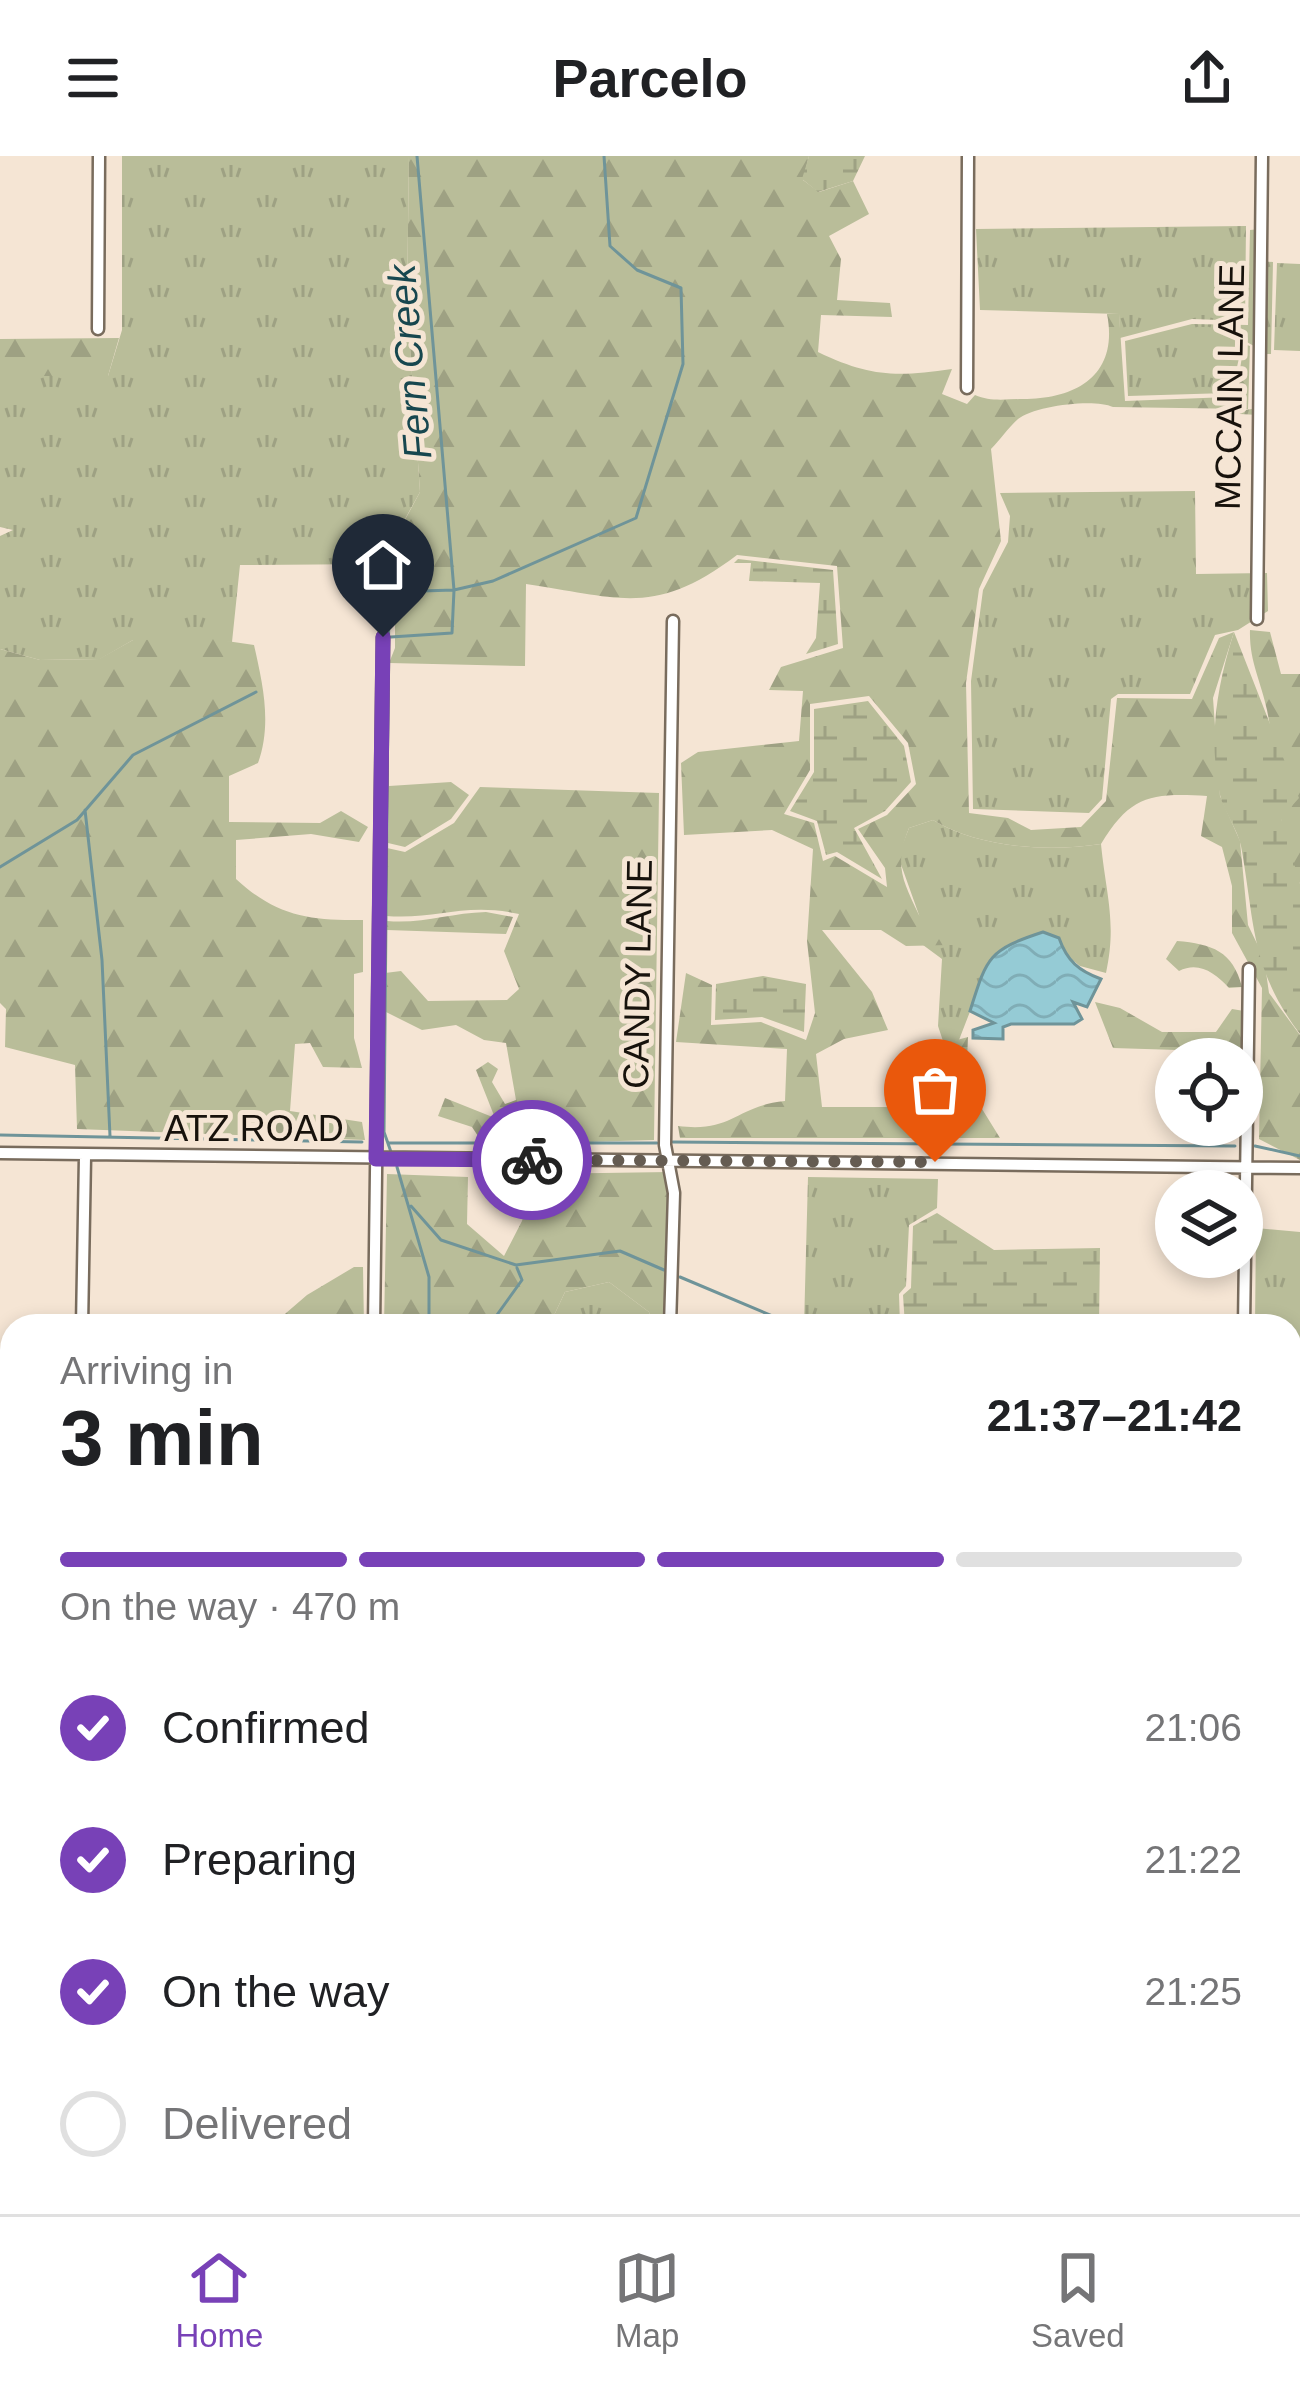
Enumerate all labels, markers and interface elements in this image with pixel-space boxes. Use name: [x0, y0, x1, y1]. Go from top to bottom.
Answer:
icon: menu: [60, 45, 126, 111]
icon: share: [1174, 45, 1240, 111]
text: Parcelo: [552, 48, 748, 108]
water label: Fern Creek: [379, 260, 439, 461]
street label: MCCAIN LANE: [1207, 264, 1252, 510]
pin: [332, 514, 434, 637]
icon: home: [350, 532, 416, 598]
street label: CANDY LANE: [615, 859, 660, 1089]
map controls: [1155, 1038, 1263, 1278]
button: locate: [1155, 1038, 1263, 1146]
pin: [884, 1039, 986, 1162]
icon: bag: [902, 1057, 968, 1123]
courier: [472, 1100, 592, 1220]
street label: ATZ ROAD: [164, 1108, 344, 1149]
icon: bike: [499, 1127, 565, 1193]
button: layers: [1155, 1170, 1263, 1278]
text: Arriving in: [60, 1349, 233, 1392]
text: 21:37–21:42: [987, 1390, 1242, 1441]
text: 3 min: [60, 1394, 264, 1482]
text: On the way · 470 m: [60, 1585, 400, 1628]
icon: check: [60, 1695, 126, 1761]
text: Confirmed: [162, 1702, 370, 1753]
text: 21:06: [1144, 1706, 1242, 1749]
icon: check: [60, 1827, 126, 1893]
text: Preparing: [162, 1834, 357, 1885]
text: 21:22: [1144, 1838, 1242, 1881]
icon: check: [60, 1959, 126, 2025]
text: On the way: [162, 1966, 390, 2017]
text: 21:25: [1144, 1970, 1242, 2013]
text: Delivered: [162, 2098, 352, 2149]
tab: Home: [175, 2245, 263, 2355]
tab: Map: [614, 2245, 680, 2355]
tab: Saved: [1031, 2245, 1125, 2355]

